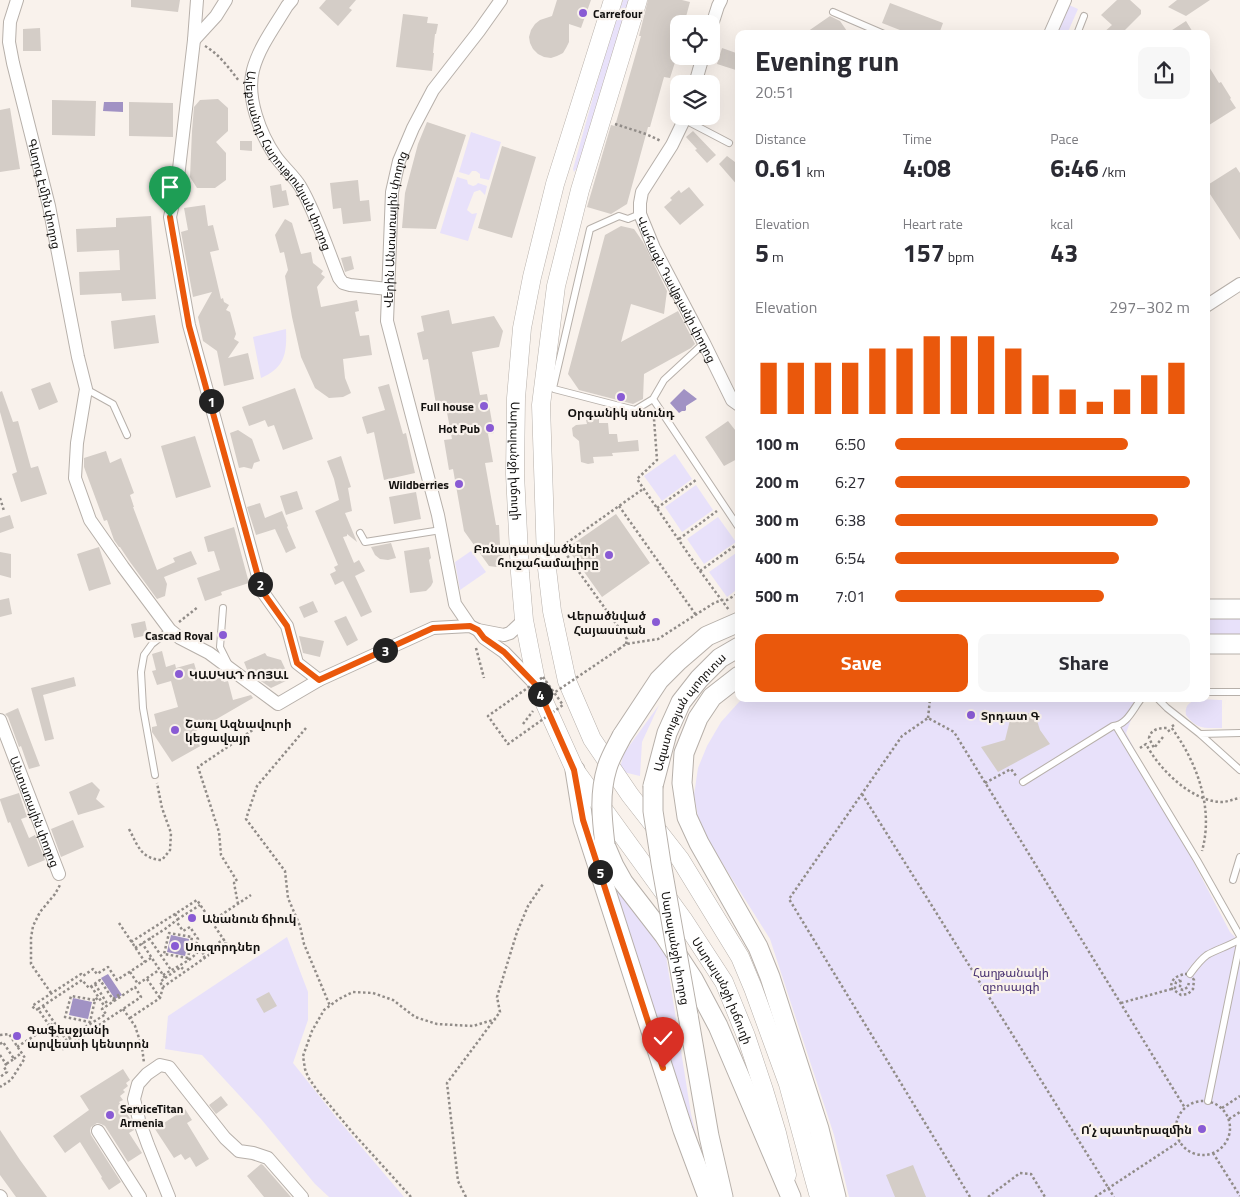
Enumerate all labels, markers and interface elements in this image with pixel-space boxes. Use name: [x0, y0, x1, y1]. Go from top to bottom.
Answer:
place label: Carrefour: [593, 4, 643, 23]
marker: Carrefour: [577, 7, 589, 19]
map controls: [670, 15, 720, 125]
button: locate: [670, 15, 720, 65]
text: Evening run: [755, 39, 899, 82]
button: share: [1138, 47, 1190, 99]
street label: Ալեքսանդր Հարությունյան փողոց: [242, 70, 337, 253]
button: layers: [670, 75, 720, 125]
text: 20:51: [755, 80, 794, 104]
text: Distance: [755, 128, 806, 149]
text: Time: [903, 128, 932, 149]
text: Pace: [1050, 128, 1079, 149]
street label: Գևորգ Էմին փողոց: [23, 136, 67, 251]
street label: Վերին Անտառային փողոց: [378, 148, 412, 308]
text: 0.61: [755, 149, 803, 187]
text: 4:08: [903, 149, 951, 187]
text: 6:46: [1050, 149, 1099, 187]
text: km: [803, 161, 825, 182]
text: /km: [1099, 161, 1126, 182]
pin: [149, 166, 191, 217]
icon: arrive: [156, 173, 184, 201]
street label: Վահագն Դավթյանի փողոց: [632, 213, 722, 366]
text: Elevation: [755, 213, 809, 234]
text: Heart rate: [903, 213, 963, 234]
text: kcal: [1050, 213, 1073, 234]
text: 5: [755, 234, 769, 272]
text: 157: [903, 234, 945, 272]
text: 43: [1050, 234, 1078, 272]
text: m: [769, 246, 784, 267]
text: bpm: [945, 246, 974, 267]
text: Elevation: [755, 295, 817, 319]
text: 297–302 m: [1109, 295, 1190, 319]
pin: 1: [198, 388, 224, 414]
text: 1: [208, 391, 215, 412]
marker: Օրգանիկ սնունդ: [615, 391, 627, 403]
place label: Full house: [421, 397, 474, 416]
marker: Full house: [478, 400, 490, 412]
street label: Սարալանջի խճուղի: [505, 401, 527, 521]
place label: Օրգանիկ սնունդ: [568, 403, 675, 422]
place label: Hot Pub: [438, 419, 480, 438]
marker: Hot Pub: [484, 422, 496, 434]
text: 100 m: [755, 432, 799, 456]
text: 6:50: [835, 432, 865, 456]
text: 200 m: [755, 470, 799, 494]
text: 6:27: [835, 470, 865, 494]
place label: Wildberries: [388, 475, 449, 494]
marker: Wildberries: [453, 478, 465, 490]
text: 300 m: [755, 508, 799, 532]
text: 6:38: [835, 508, 865, 532]
place label: Բռնադատվածների հուշահամալիրը: [473, 539, 599, 572]
text: 400 m: [755, 546, 799, 570]
text: 6:54: [835, 546, 865, 570]
marker: Բռնադատվածների հուշահամալիրը: [603, 549, 615, 561]
pin: 2: [248, 572, 272, 596]
text: 2: [257, 574, 264, 595]
text: 500 m: [755, 584, 799, 608]
text: 7:01: [835, 584, 865, 608]
place label: Վերածնված Հայաստան: [567, 606, 646, 639]
marker: Վերածնված Հայաստան: [650, 616, 662, 628]
place label: Cascad Royal: [145, 626, 213, 645]
marker: Cascad Royal: [217, 629, 229, 641]
button: Save: [755, 634, 968, 692]
button: Share: [978, 634, 1190, 692]
pin: 3: [372, 638, 398, 662]
text: 3: [382, 640, 389, 661]
street label: Ազատության պողոտա: [648, 648, 730, 773]
place label: ԿԱՍԿԱԴ ՌՈՅԱԼ: [189, 665, 289, 684]
marker: ԿԱՍԿԱԴ ՌՈՅԱԼ: [173, 668, 185, 680]
pin: 4: [528, 682, 552, 706]
text: 4: [537, 684, 544, 705]
place label: Տրդատ Գ: [981, 706, 1040, 725]
marker: Տրդատ Գ: [965, 709, 977, 721]
place label: Շառլ Ազնավուրի կեցավայր: [185, 714, 292, 747]
marker: Շառլ Ազնավուրի կեցավայր: [169, 724, 181, 736]
street label: Անտառային փողոց: [5, 753, 65, 870]
pin: 5: [588, 860, 612, 884]
text: 5: [597, 862, 604, 883]
street label: Սարալանջի փողոց: [657, 890, 696, 1006]
place label: Անանուն ճիուկ: [202, 909, 297, 928]
marker: Անանուն ճիուկ: [186, 912, 198, 924]
street label: Սարալանջի խճուղի: [687, 933, 758, 1047]
place label: Սուզորդներ: [185, 937, 260, 956]
marker: Սուզորդներ: [169, 940, 181, 952]
park label: Հաղթանակի զբոսայգի: [973, 963, 1049, 996]
pin: [642, 1017, 684, 1068]
place label: Գաֆեսջյանի արվեստի կենտրոն: [27, 1020, 149, 1053]
icon: check: [649, 1024, 677, 1052]
marker: Գաֆեսջյանի արվեստի կենտրոն: [11, 1030, 23, 1042]
place label: ServiceTitan Armenia: [120, 1099, 183, 1132]
marker: ServiceTitan Armenia: [104, 1109, 116, 1121]
place label: Ո՛չ պատերազմին: [1081, 1120, 1192, 1139]
marker: Ո՛չ պատերազմին: [1196, 1123, 1208, 1135]

